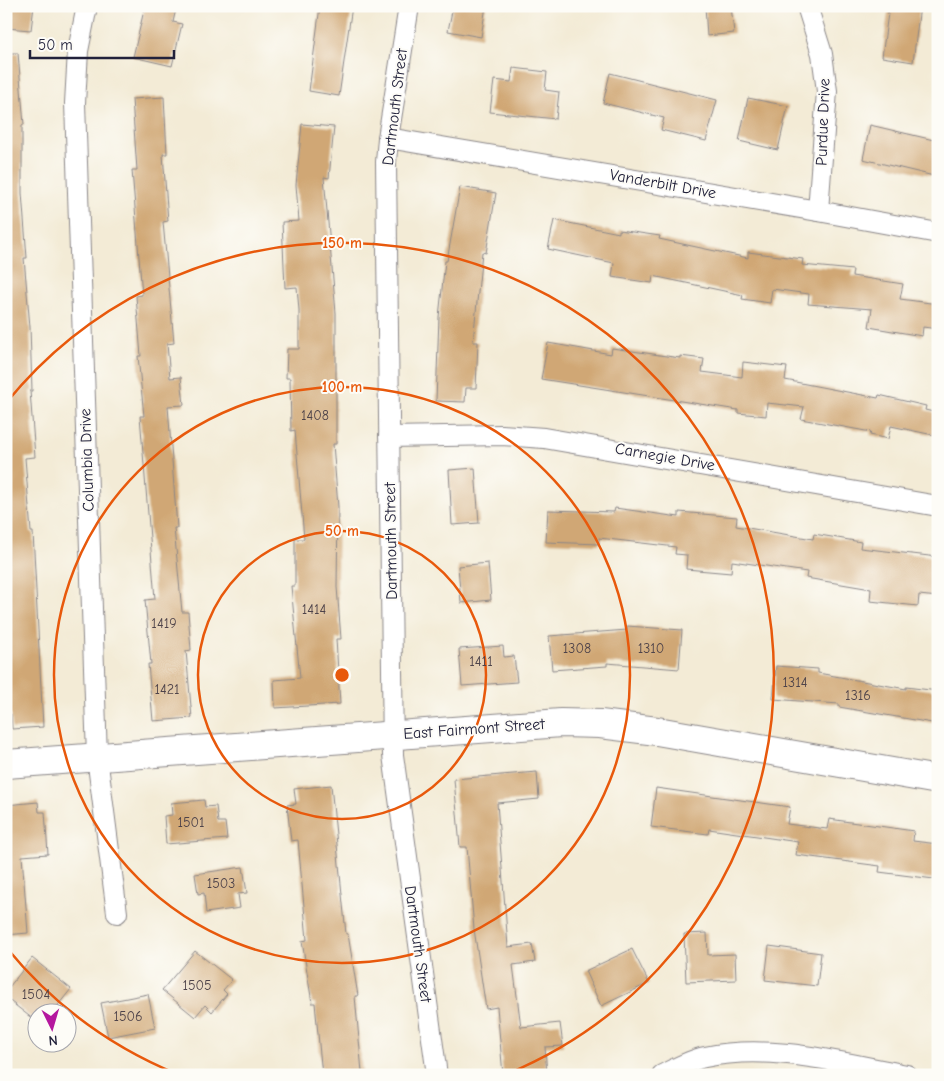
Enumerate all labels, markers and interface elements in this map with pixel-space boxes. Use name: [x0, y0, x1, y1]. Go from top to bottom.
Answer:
scale bar: [30, 28, 174, 60]
text: 50 m: [38, 36, 73, 54]
street label: Dartmouth Street: [379, 47, 411, 167]
street label: Purdue Drive: [812, 78, 834, 166]
street label: Vanderbilt Drive: [608, 166, 718, 202]
text: 150 m: [322, 234, 362, 252]
text: 100 m: [322, 378, 362, 396]
house number: 1408: [301, 407, 329, 424]
street label: Columbia Drive: [76, 408, 98, 512]
street label: Carnegie Drive: [614, 439, 716, 475]
street label: Dartmouth Street: [381, 482, 401, 600]
text: 50 m: [325, 522, 359, 540]
house number: 1414: [302, 601, 327, 618]
house number: 1419: [151, 615, 177, 632]
house number: 1308: [563, 640, 591, 657]
house number: 1310: [638, 640, 664, 657]
house number: 1411: [469, 653, 493, 670]
centre of rings: [333, 666, 351, 684]
house number: 1314: [783, 674, 808, 691]
house number: 1421: [154, 681, 180, 698]
house number: 1316: [845, 687, 871, 704]
street label: East Fairmont Street: [403, 715, 546, 743]
house number: 1501: [177, 814, 205, 831]
house number: 1503: [207, 875, 235, 892]
street label: Dartmouth Street: [401, 884, 435, 1004]
house number: 1505: [182, 977, 212, 994]
house number: 1504: [22, 986, 50, 1003]
north arrow: [28, 1004, 78, 1054]
house number: 1506: [113, 1008, 143, 1025]
text: N: [48, 1032, 58, 1049]

